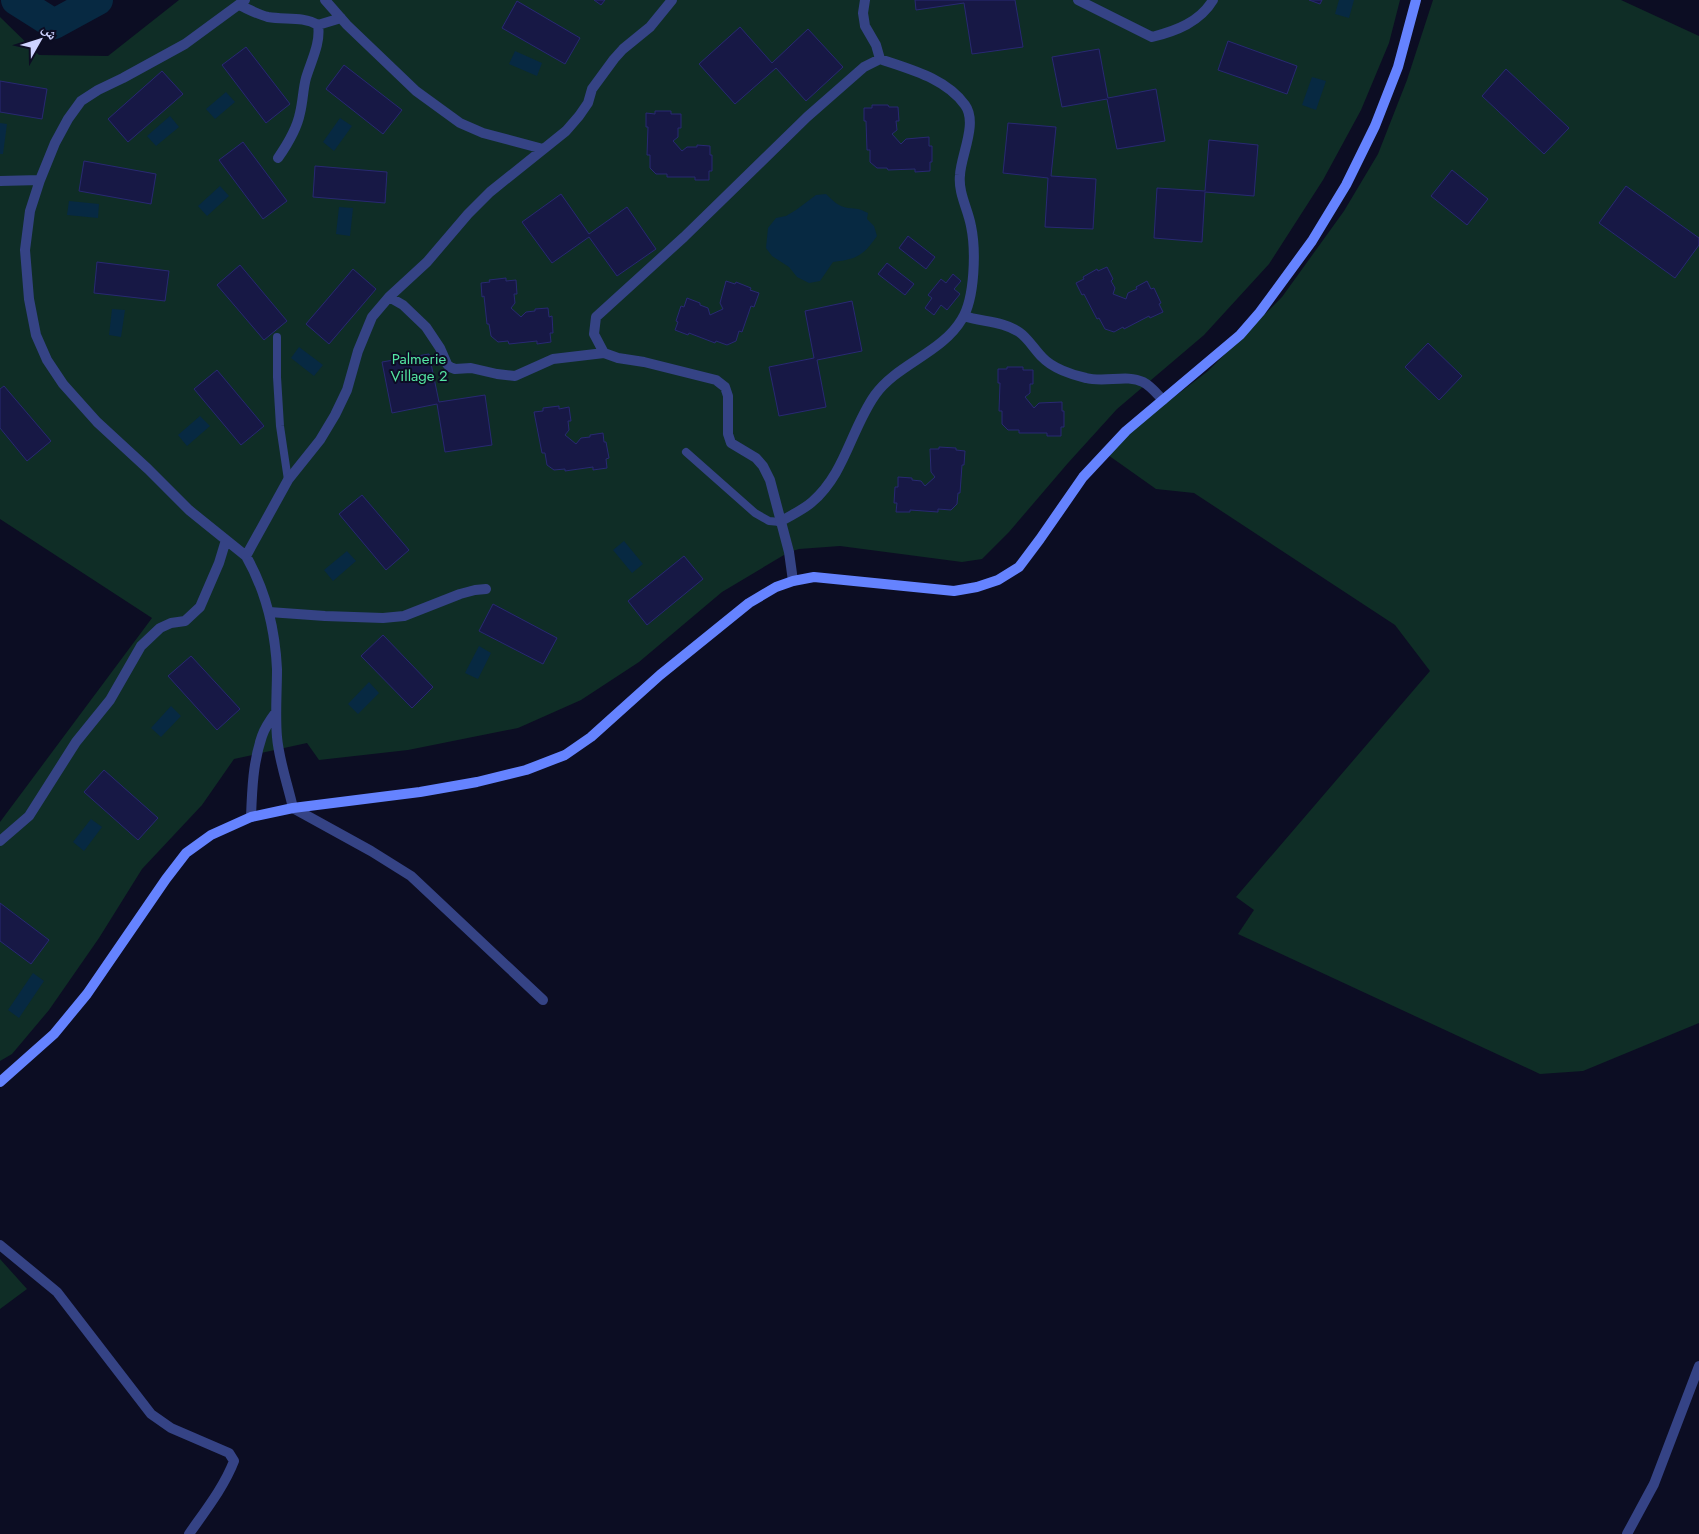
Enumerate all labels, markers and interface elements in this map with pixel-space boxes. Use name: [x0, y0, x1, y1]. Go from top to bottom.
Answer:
north arrow: [15, 15, 65, 65]
text: ش: [38, 20, 63, 44]
park label: Palmerie Village 2: [390, 348, 448, 387]

